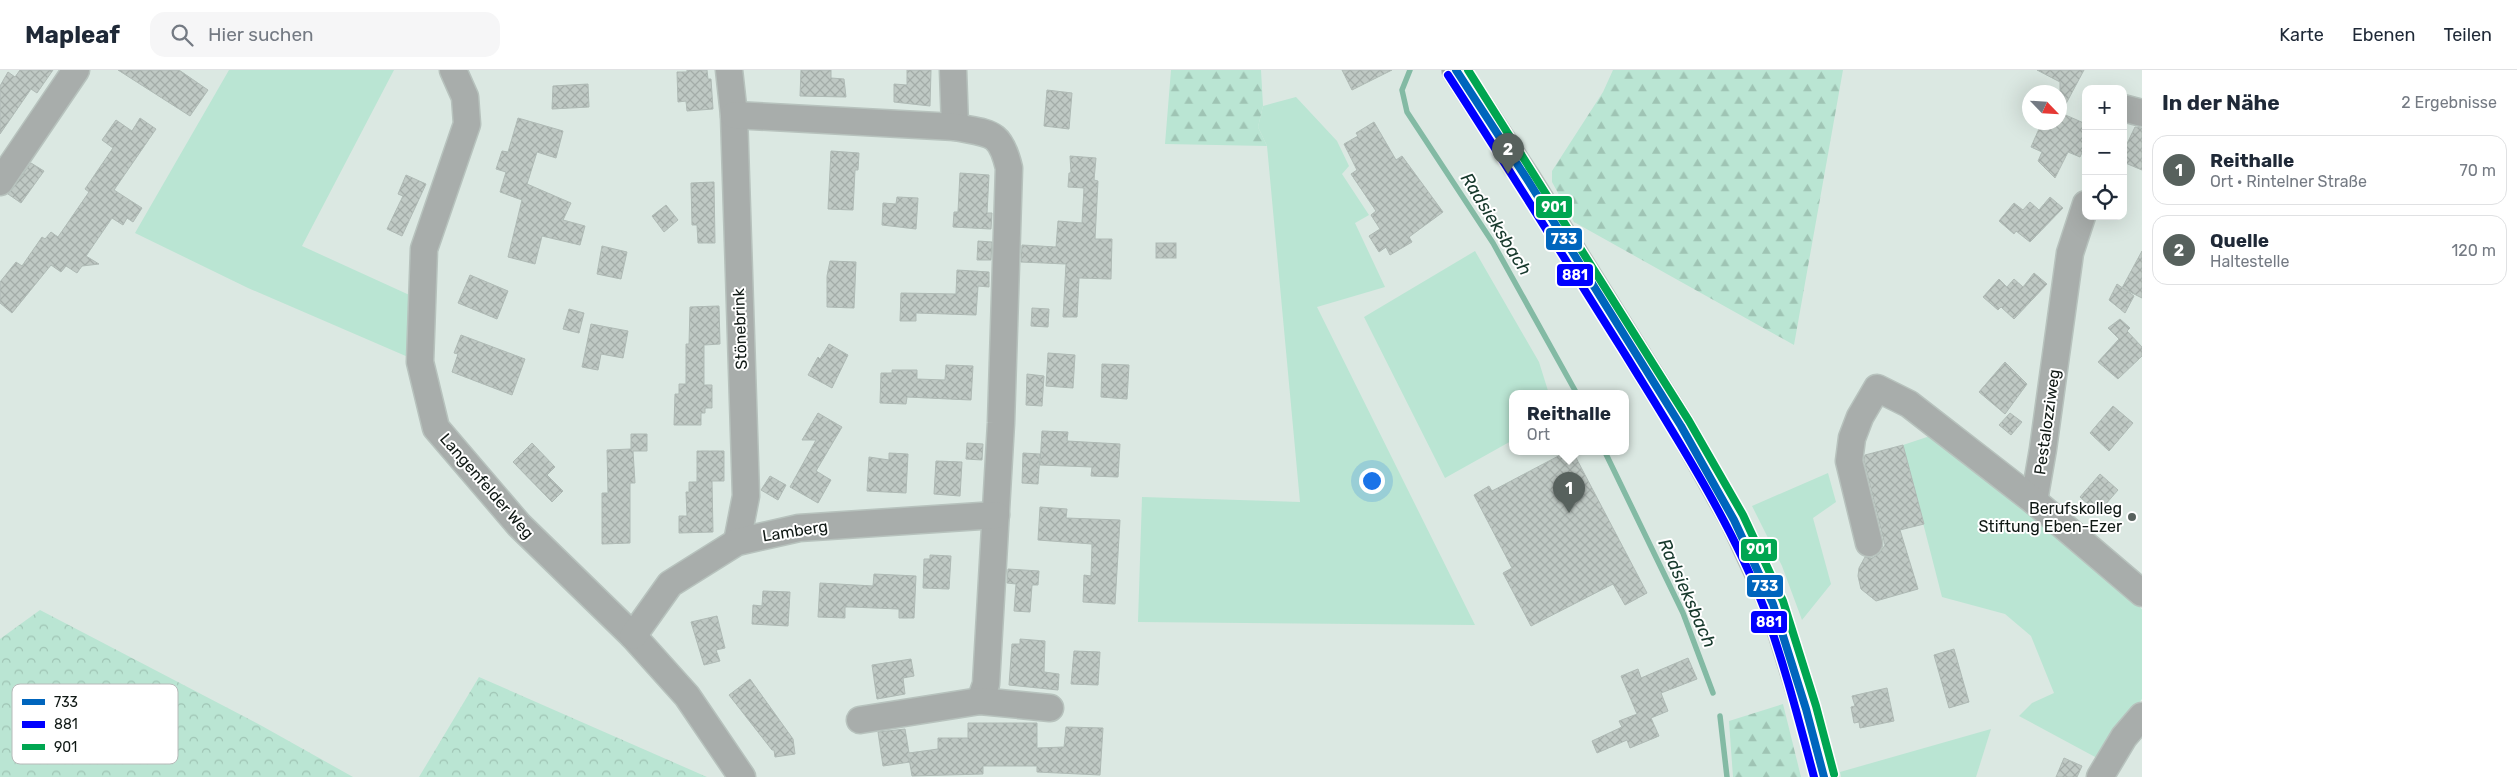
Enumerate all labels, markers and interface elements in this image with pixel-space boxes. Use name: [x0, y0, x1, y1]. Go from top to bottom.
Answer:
search box: [150, 12, 500, 57]
text: Mapleaf: [25, 21, 120, 49]
icon: search: [168, 21, 196, 49]
text: Hier suchen: [208, 23, 314, 46]
text: Karte: [2279, 24, 2324, 46]
text: Ebenen: [2352, 24, 2416, 46]
text: Teilen: [2444, 24, 2492, 46]
north arrow: [2022, 85, 2067, 130]
map controls: [2082, 85, 2127, 220]
button: +: [2082, 85, 2127, 130]
text: In der Nähe: [2162, 90, 2280, 115]
text: 2 Ergebnisse: [2401, 93, 2497, 112]
button: −: [2082, 130, 2127, 175]
pin: 2: [1492, 133, 1524, 174]
text: Reithalle: [2210, 149, 2294, 172]
text: 1: [2175, 161, 2183, 180]
text: 70 m: [2459, 161, 2496, 180]
water label: Radsieksbach: [1456, 169, 1536, 280]
text: Ort · Rintelner Straße: [2210, 172, 2367, 191]
button: locate: [2082, 175, 2127, 220]
line badge: 901: [1535, 195, 1573, 219]
text: 901: [1541, 199, 1567, 216]
line badge: 733: [1545, 227, 1583, 251]
text: Quelle: [2210, 229, 2269, 252]
text: 733: [1551, 231, 1577, 248]
text: 2: [2174, 241, 2184, 260]
text: 120 m: [2451, 241, 2496, 260]
text: Haltestelle: [2210, 252, 2289, 271]
line badge: 881: [1556, 263, 1594, 287]
text: 881: [1562, 267, 1588, 284]
street label: Stönebrink: [729, 287, 751, 370]
street label: Pestalozziweg: [2030, 368, 2064, 476]
popup: [1509, 390, 1629, 455]
text: Reithalle: [1527, 402, 1611, 425]
text: Ort: [1527, 425, 1550, 444]
street label: Langenfelder Weg: [436, 429, 538, 543]
your location: [1359, 468, 1385, 494]
pin: 1: [1553, 472, 1585, 513]
place label: Berufskolleg Stiftung Eben-Ezer: [1978, 499, 2122, 536]
marker: Berufskolleg Stiftung Eben-Ezer: [2126, 511, 2138, 523]
street label: Lamberg: [761, 516, 829, 546]
water label: Radsieksbach: [1653, 535, 1721, 651]
line badge: 901: [1740, 538, 1778, 562]
text: 901: [1746, 541, 1772, 558]
line badge: 733: [1746, 574, 1784, 598]
text: 733: [1752, 578, 1778, 595]
line badge: 881: [1750, 610, 1788, 634]
text: 881: [1756, 614, 1782, 631]
legend: [12, 684, 178, 764]
text: 733: [54, 694, 78, 711]
text: 881: [54, 716, 78, 733]
text: 901: [54, 739, 77, 756]

